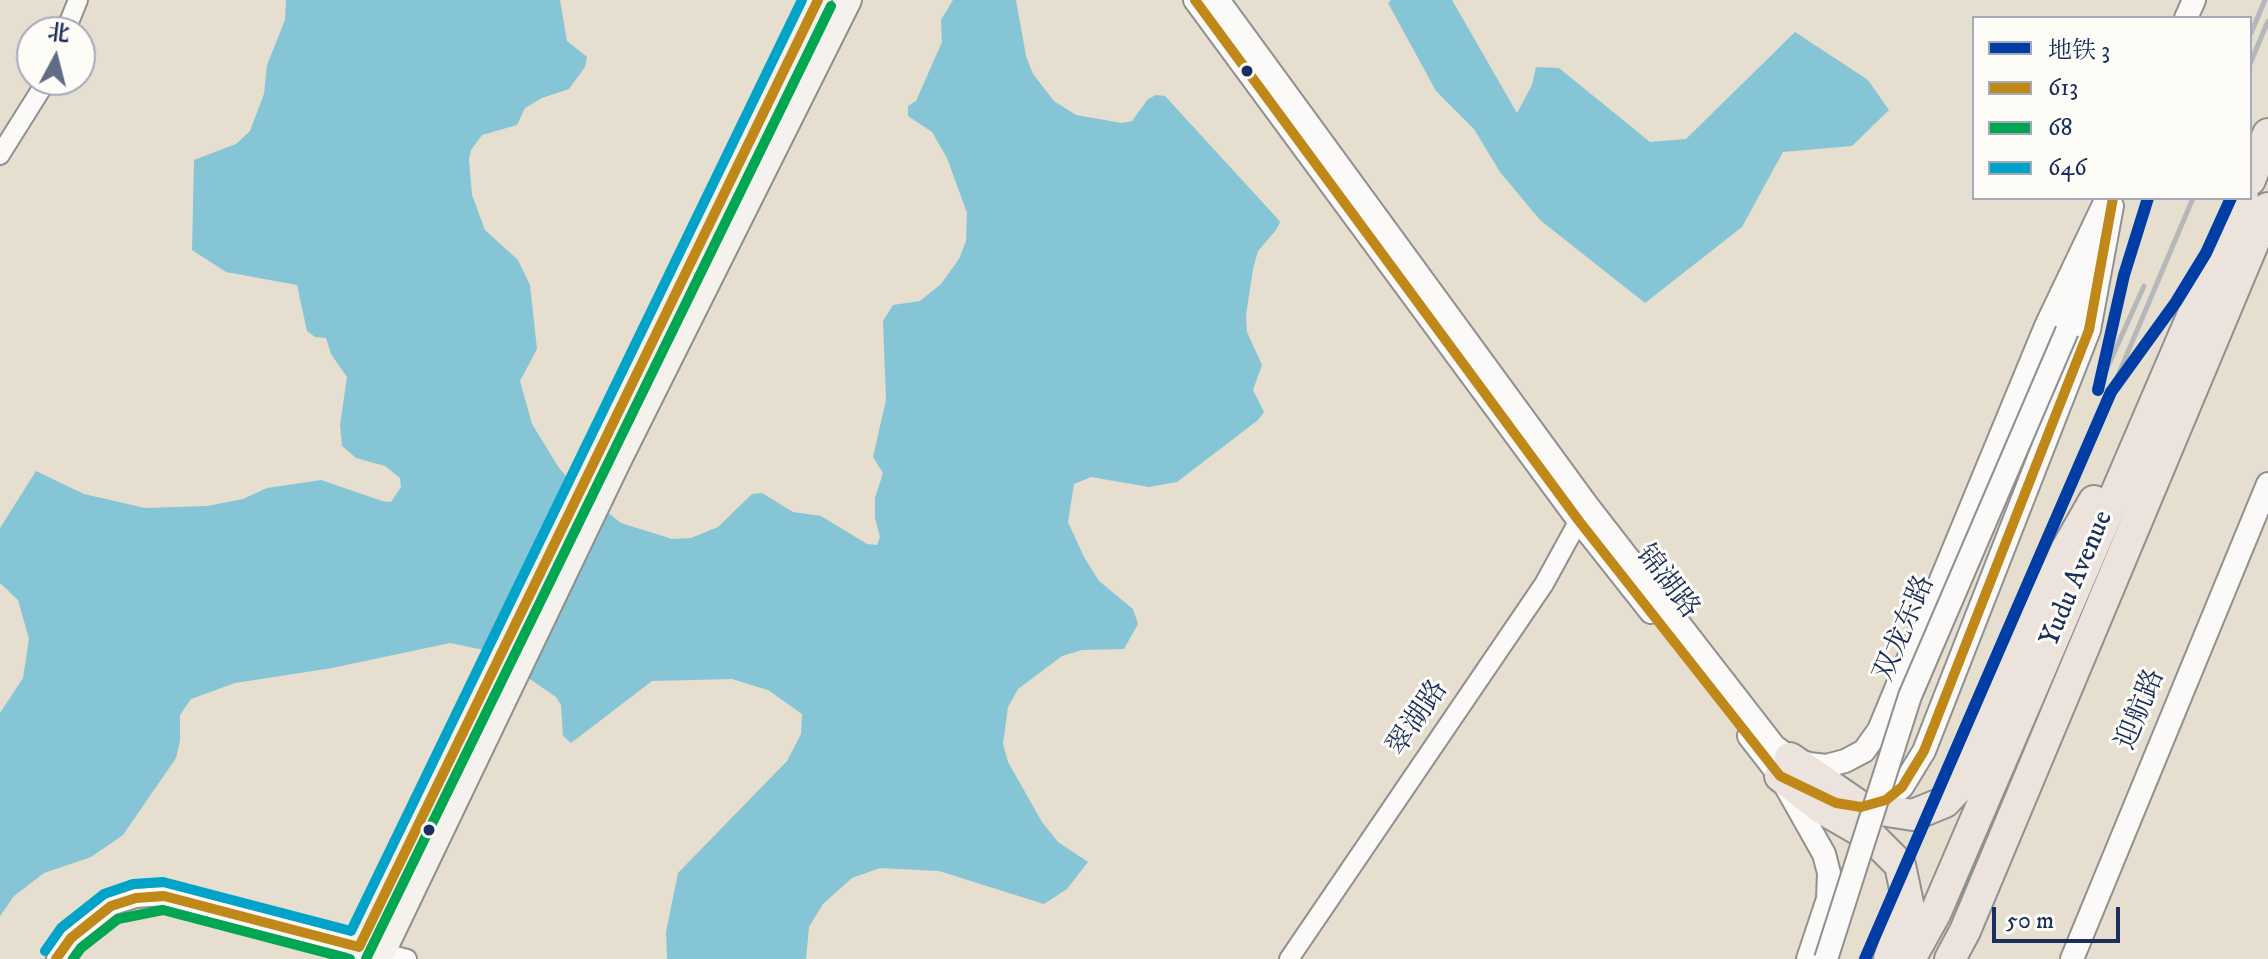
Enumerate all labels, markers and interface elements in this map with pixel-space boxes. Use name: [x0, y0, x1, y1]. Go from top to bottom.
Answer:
north arrow: [16, 16, 96, 96]
legend: [1972, 16, 2252, 200]
text: 北: [46, 19, 71, 48]
text: 地铁 3: [2048, 36, 2110, 66]
unlabelled marker: [1239, 63, 1255, 79]
text: 613: [2048, 73, 2078, 103]
text: 68: [2048, 113, 2073, 143]
text: 646: [2048, 153, 2087, 183]
street label: Yudu Avenue: [2034, 506, 2122, 652]
street label: 锦湖路: [1627, 540, 1705, 626]
street label: 双龙东路: [1869, 571, 1943, 687]
street label: 迎航路: [2111, 665, 2173, 755]
street label: 翠湖路: [1382, 675, 1456, 763]
unlabelled marker: [421, 822, 437, 838]
scale bar: [1996, 891, 2124, 941]
text: 50 m: [2006, 906, 2054, 936]

